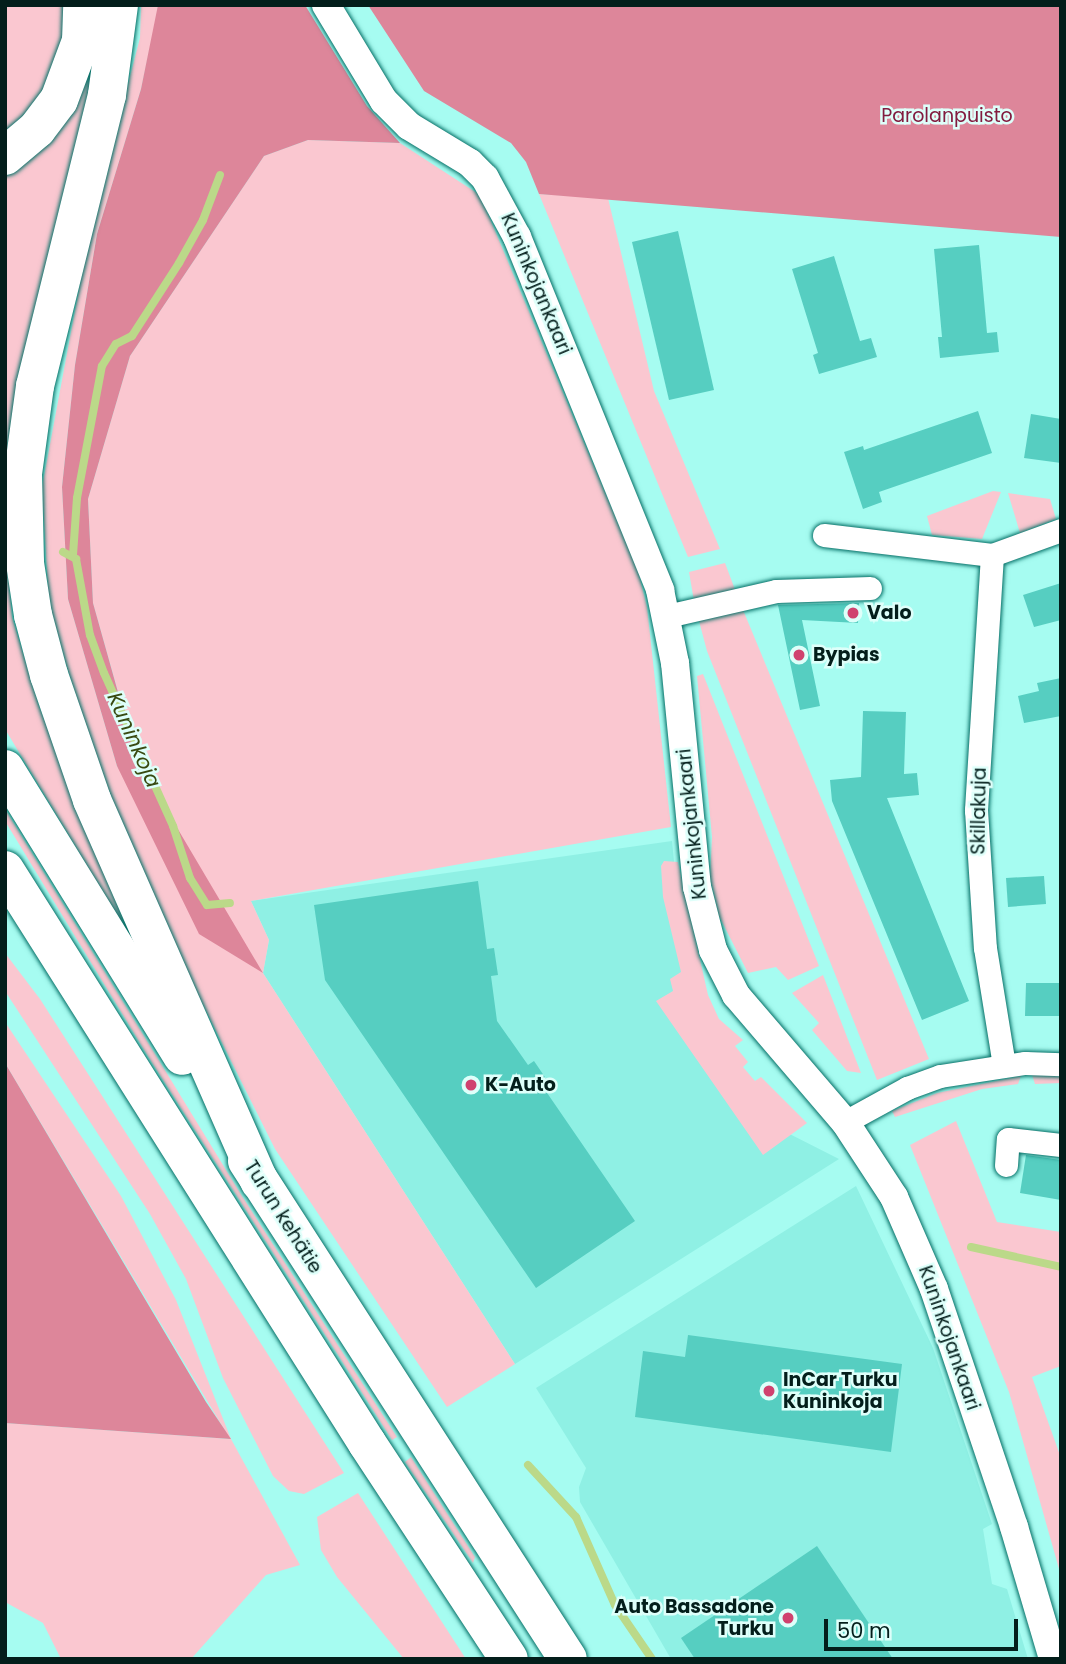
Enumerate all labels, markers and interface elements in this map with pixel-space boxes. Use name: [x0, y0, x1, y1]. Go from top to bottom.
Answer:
park label: Parolanpuisto: [881, 105, 1013, 127]
street label: Kuninkojankaari: [496, 210, 576, 358]
place label: Valo: [867, 602, 911, 624]
marker: Valo: [845, 605, 861, 621]
place label: Bypias: [813, 644, 880, 666]
marker: Bypias: [791, 647, 807, 663]
water label: Kuninkoja: [102, 688, 166, 792]
street label: Kuninkojankaari: [673, 748, 711, 900]
street label: Skillakuja: [967, 767, 991, 855]
place label: K-Auto: [485, 1074, 556, 1096]
marker: K-Auto: [463, 1077, 479, 1093]
street label: Turun kehätie: [239, 1156, 327, 1278]
street label: Kuninkojankaari: [914, 1263, 984, 1413]
place label: InCar Turku Kuninkoja: [783, 1369, 898, 1413]
marker: InCar Turku Kuninkoja: [761, 1383, 777, 1399]
place label: Auto Bassadone Turku: [614, 1596, 774, 1640]
scale bar: [828, 1604, 1022, 1648]
marker: Auto Bassadone Turku: [780, 1610, 796, 1626]
text: 50 m: [837, 1616, 891, 1645]

